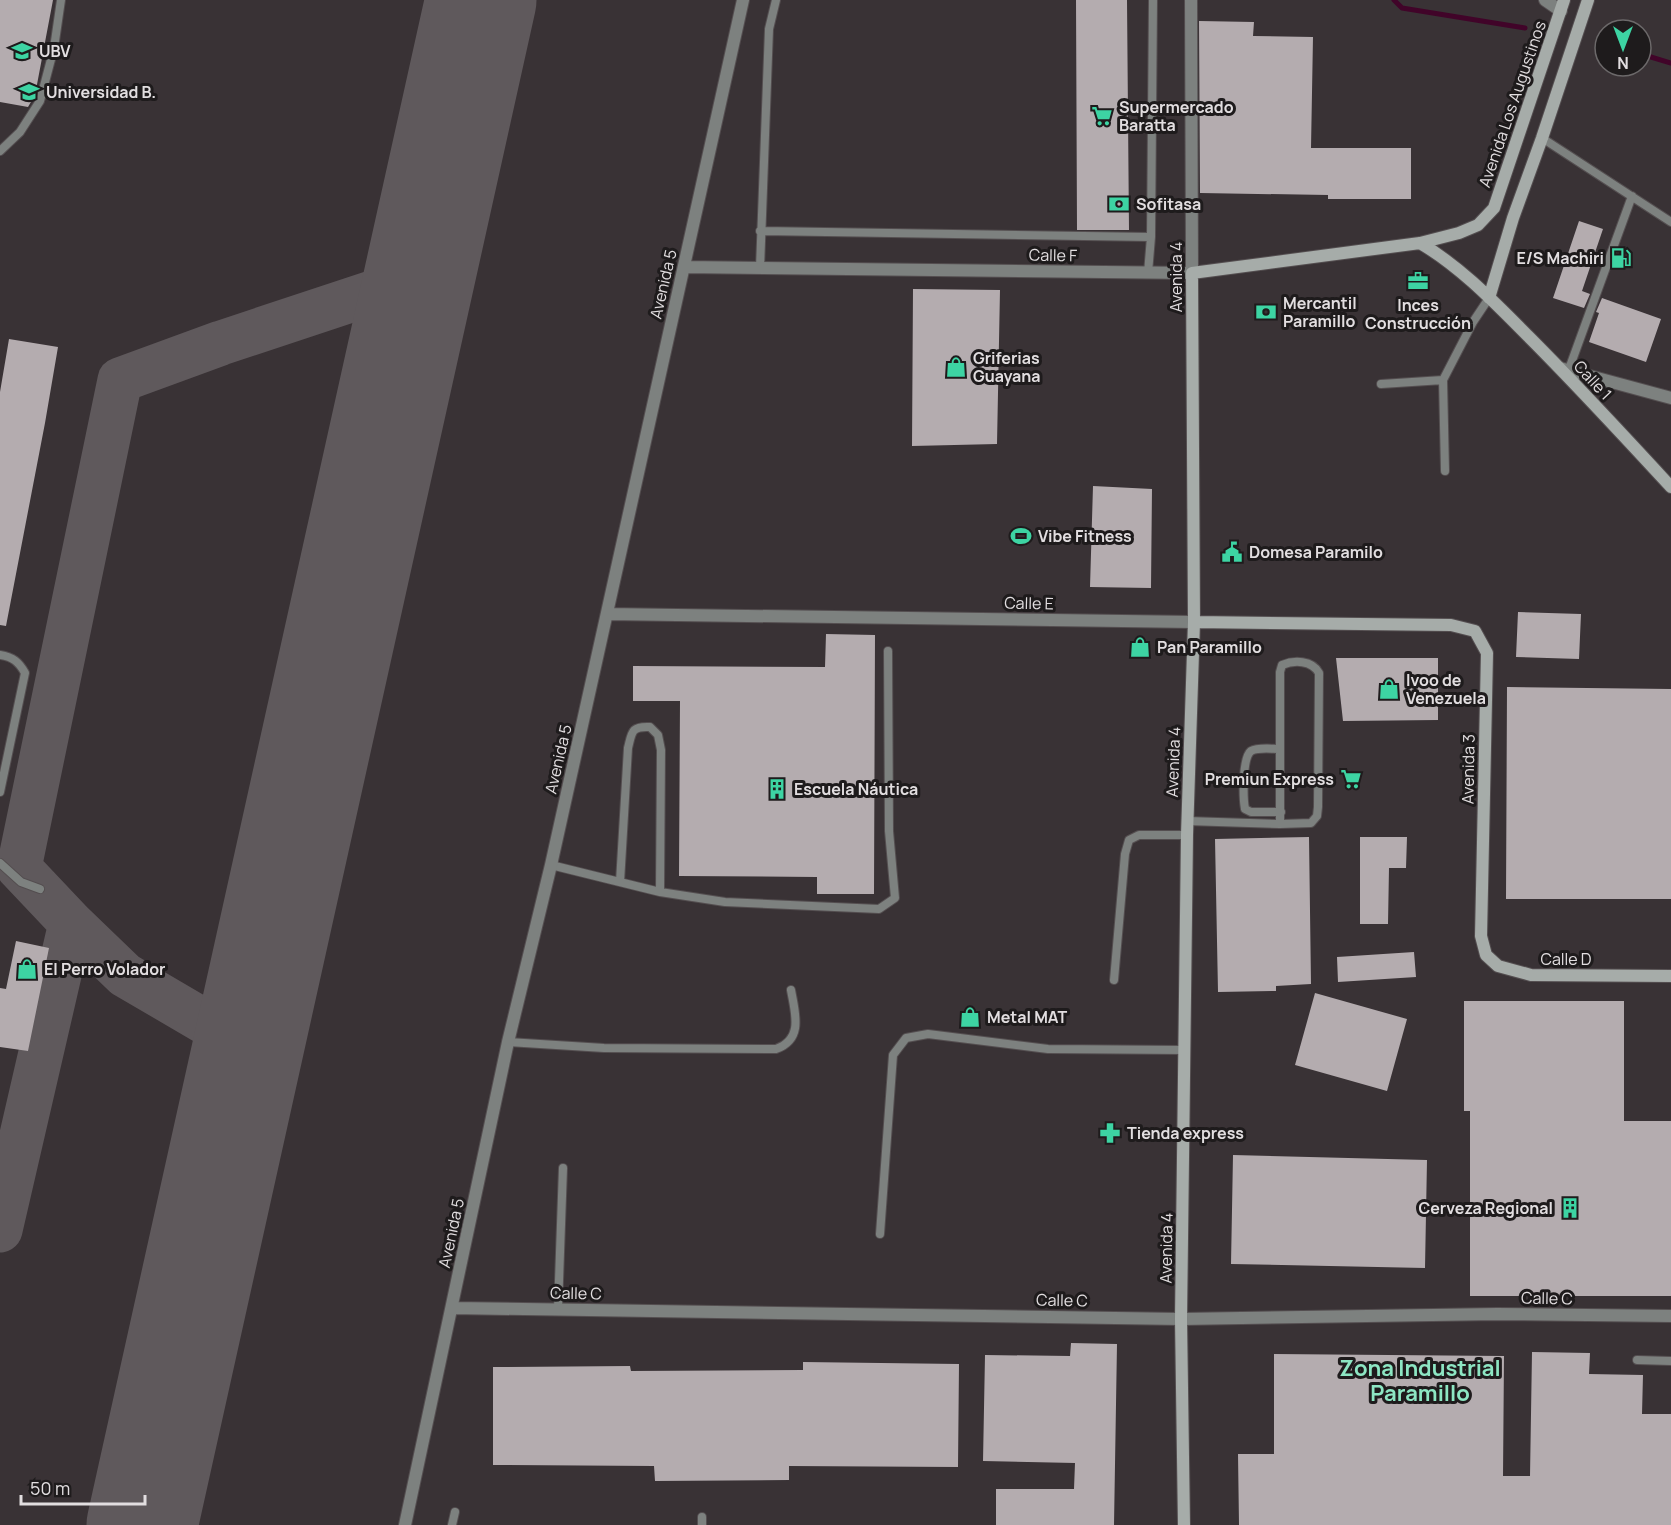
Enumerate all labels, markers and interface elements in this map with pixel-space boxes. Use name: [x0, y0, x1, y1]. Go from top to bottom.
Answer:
street label: Avenida Los Augustinos: [1473, 18, 1551, 190]
north arrow: [1593, 18, 1653, 78]
school or university icon: UBV: [10, 39, 34, 63]
place label: UBV: [39, 40, 71, 62]
text: N: [1617, 52, 1629, 74]
school or university icon: Universidad B.: [17, 80, 41, 104]
place label: Universidad B.: [46, 81, 156, 103]
place label: Supermercado Baratta: [1119, 96, 1234, 136]
supermarket icon: Supermercado Baratta: [1090, 104, 1114, 128]
bank icon: Sofitasa: [1107, 192, 1131, 216]
place label: Sofitasa: [1136, 193, 1201, 215]
street label: Avenida 4: [1165, 242, 1187, 312]
street label: Calle F: [1029, 244, 1077, 266]
fuel station icon: E/S Machiri: [1609, 246, 1633, 270]
street label: Avenida 5: [644, 247, 682, 321]
place label: E/S Machiri: [1517, 247, 1604, 269]
office icon: Inces Construcción: [1406, 269, 1430, 293]
place label: Mercantil Paramillo: [1283, 292, 1357, 332]
place label: Inces Construcción: [1365, 294, 1471, 334]
bank icon: Mercantil Paramillo: [1254, 300, 1278, 324]
place label: Griferias Guayana: [973, 347, 1041, 387]
shop icon: Griferias Guayana: [944, 355, 968, 379]
street label: Calle 1: [1569, 355, 1617, 405]
sports icon: Vibe Fitness: [1009, 524, 1033, 548]
place label: Vibe Fitness: [1038, 525, 1132, 547]
public building icon: Domesa Paramilo: [1220, 540, 1244, 564]
place label: Domesa Paramilo: [1249, 541, 1383, 563]
street label: Calle E: [1004, 592, 1054, 614]
shop icon: Pan Paramillo: [1128, 635, 1152, 659]
place label: Pan Paramillo: [1157, 636, 1262, 658]
place label: Ivoo de Venezuela: [1406, 669, 1486, 709]
shop icon: Ivoo de Venezuela: [1377, 677, 1401, 701]
street label: Avenida 5: [539, 722, 577, 796]
street label: Avenida 4: [1161, 726, 1185, 798]
street label: Avenida 3: [1456, 734, 1480, 804]
supermarket icon: Premiun Express: [1339, 767, 1363, 791]
place label: Premiun Express: [1205, 768, 1334, 790]
building icon: Escuela Náutica: [765, 777, 789, 801]
place label: Escuela Náutica: [794, 778, 918, 800]
street label: Calle D: [1540, 948, 1592, 970]
shop icon: El Perro Volador: [15, 957, 39, 981]
place label: El Perro Volador: [44, 958, 165, 980]
shop icon: Metal MAT: [958, 1005, 982, 1029]
place label: Metal MAT: [987, 1006, 1068, 1028]
pharmacy icon: Tienda express: [1098, 1121, 1122, 1145]
place label: Tienda express: [1127, 1122, 1244, 1144]
street label: Avenida 5: [433, 1196, 469, 1270]
building icon: Cerveza Regional: [1558, 1196, 1582, 1220]
place label: Cerveza Regional: [1418, 1197, 1553, 1219]
street label: Avenida 4: [1154, 1212, 1178, 1284]
street label: Calle C: [550, 1282, 602, 1304]
street label: Calle C: [1521, 1287, 1573, 1309]
street label: Calle C: [1036, 1289, 1088, 1311]
district label: Zona Industrial Paramillo: [1339, 1353, 1501, 1408]
scale bar: [21, 1468, 146, 1506]
text: 50 m: [30, 1476, 70, 1500]

